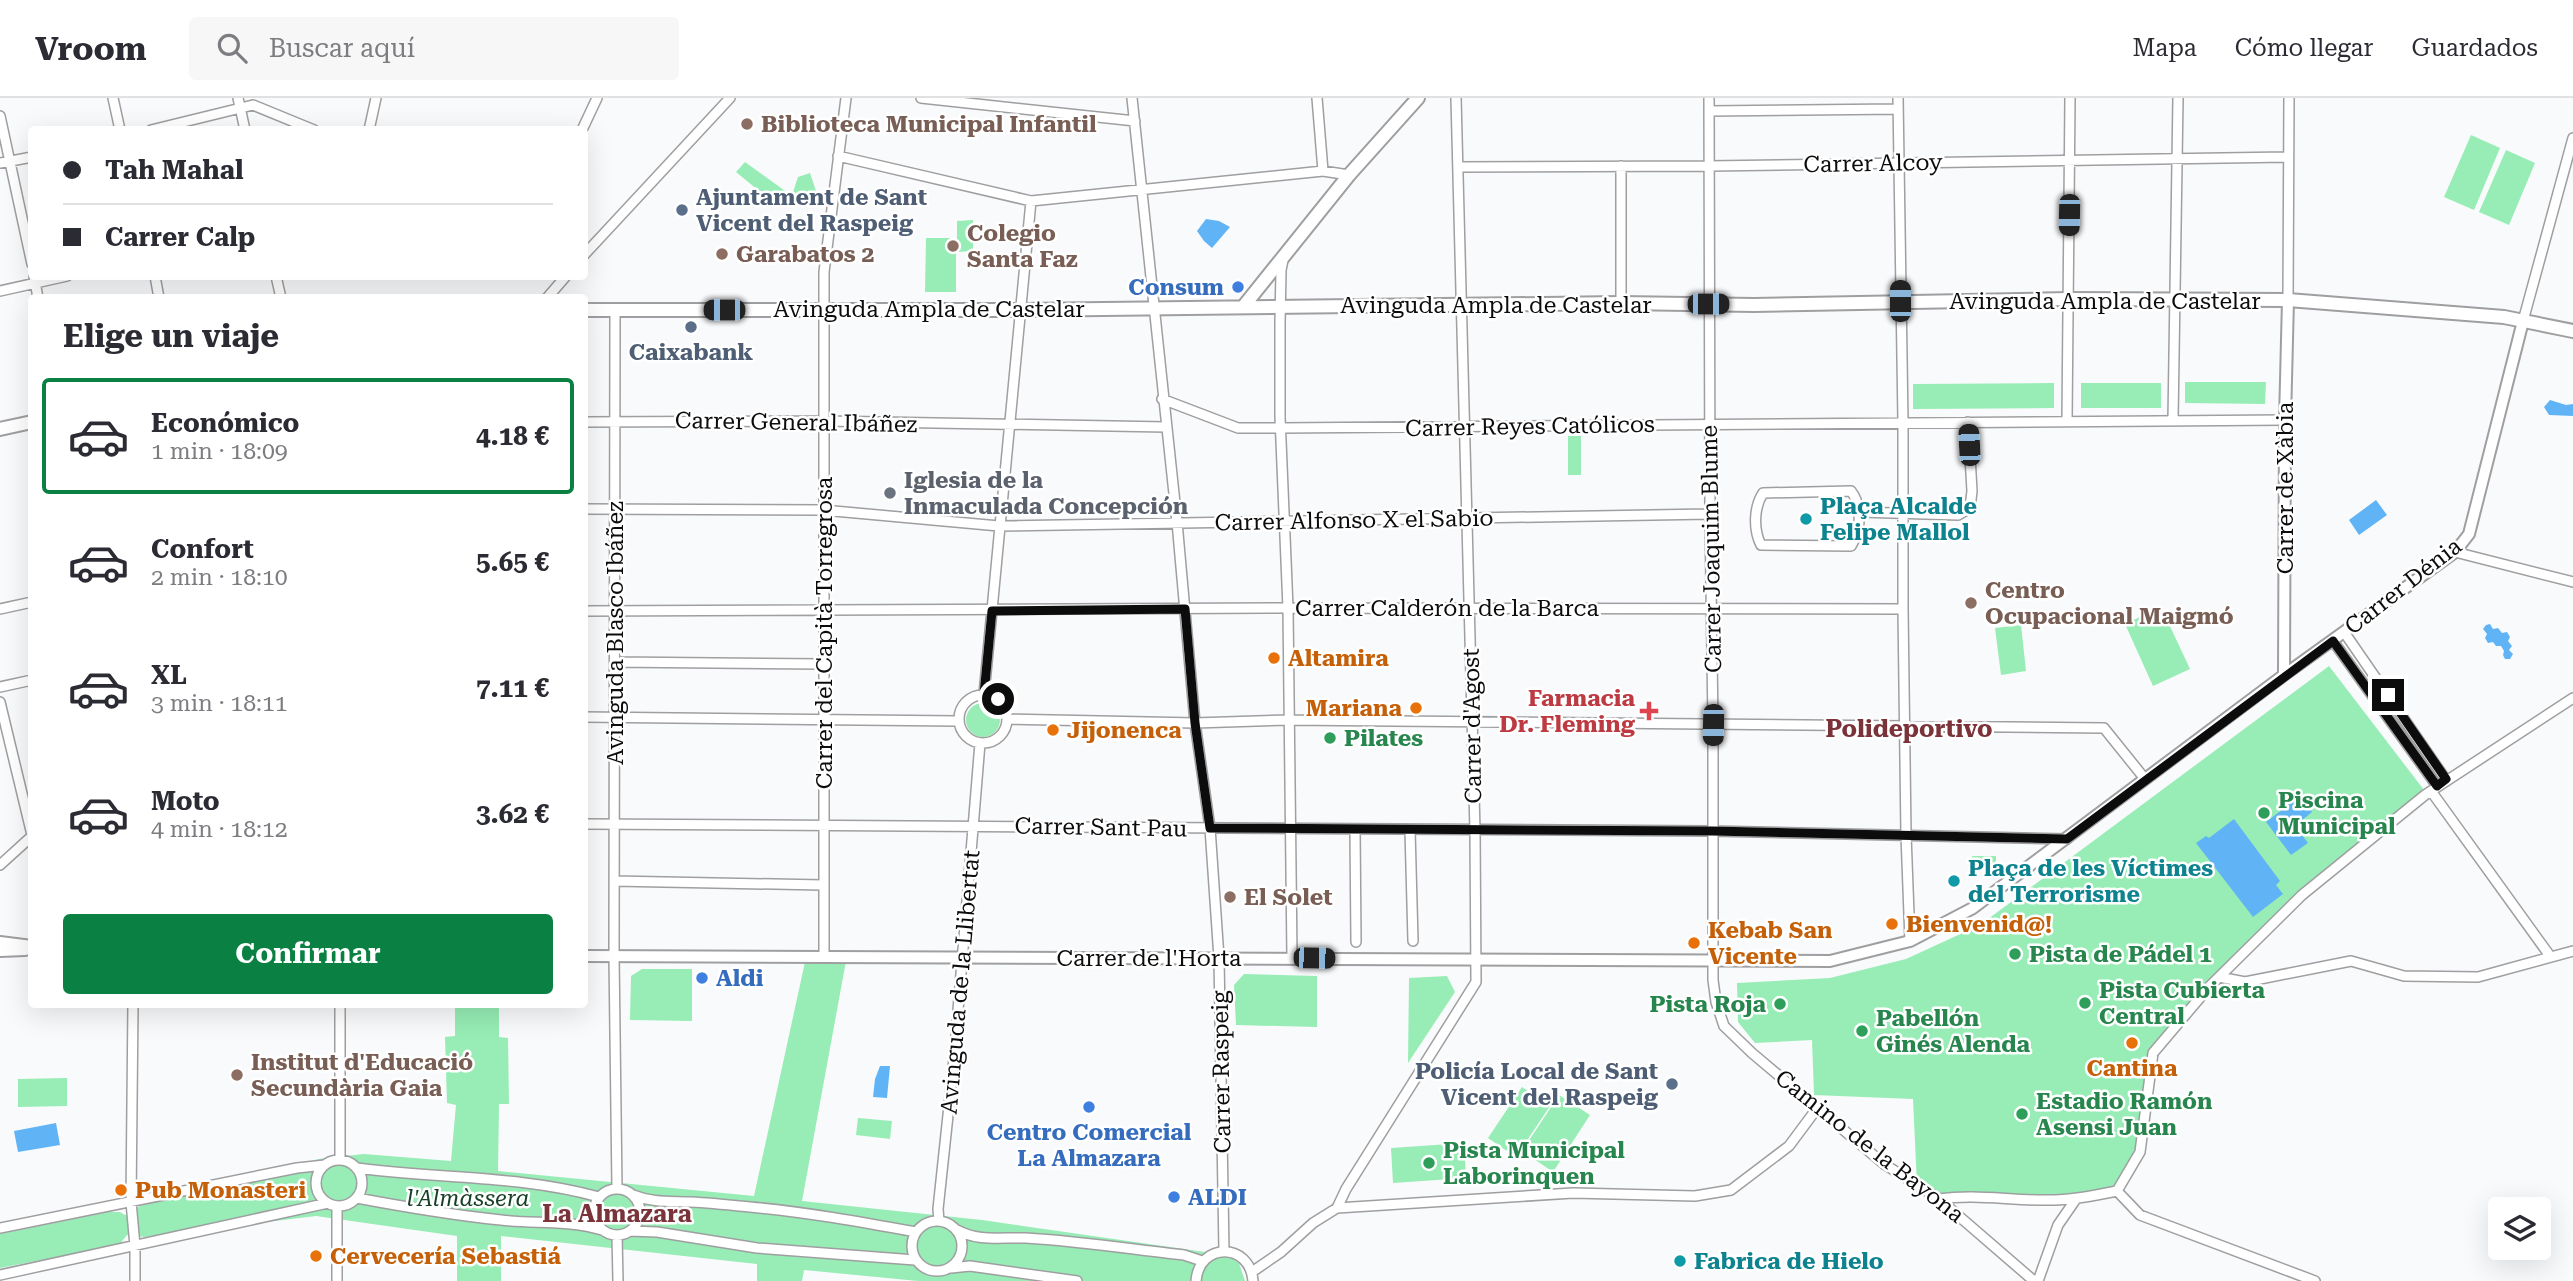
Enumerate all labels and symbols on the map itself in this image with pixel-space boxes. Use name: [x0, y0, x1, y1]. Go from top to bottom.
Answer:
place label: Biblioteca Municipal Infantil: [761, 111, 1097, 138]
marker: Biblioteca Municipal Infantil: [739, 116, 755, 132]
street label: Carrer Alcoy: [1803, 149, 1943, 178]
place label: Ajuntament de Sant Vicent del Raspeig: [696, 184, 927, 237]
car: [2059, 194, 2080, 236]
marker: Ajuntament de Sant Vicent del Raspeig: [674, 202, 690, 218]
place label: Colegio Santa Faz: [967, 220, 1078, 273]
marker: Colegio Santa Faz: [945, 238, 961, 254]
place label: Garabatos 2: [736, 241, 874, 268]
marker: Garabatos 2: [714, 246, 730, 262]
place label: Consum: [1128, 274, 1224, 301]
marker: Consum: [1230, 279, 1246, 295]
car: [1890, 280, 1911, 322]
street label: Avinguda Ampla de Castelar: [1949, 288, 2261, 315]
street label: Avinguda Ampla de Castelar: [1340, 292, 1652, 319]
car: [1688, 294, 1730, 315]
street label: Avinguda Ampla de Castelar: [773, 296, 1085, 323]
car: [704, 300, 746, 321]
marker: Caixabank: [683, 319, 699, 335]
place label: Caixabank: [629, 339, 753, 366]
street label: Carrer de Xàbia: [2272, 401, 2299, 574]
street label: Carrer General Ibáñez: [675, 407, 918, 438]
street label: Carrer Reyes Católicos: [1405, 411, 1655, 442]
car: [1958, 423, 1981, 467]
street label: Carrer Joaquim Blume: [1696, 425, 1727, 673]
place label: Iglesia de la Inmaculada Concepción: [904, 467, 1189, 520]
street label: Carrer del Capità Torregrosa: [811, 476, 838, 789]
marker: Iglesia de la Inmaculada Concepción: [882, 485, 898, 501]
place label: Plaça Alcalde Felipe Mallol: [1820, 493, 1977, 546]
street label: Avinguda Blasco Ibáñez: [602, 501, 629, 765]
street label: Carrer Alfonso X el Sabio: [1214, 505, 1494, 536]
marker: Plaça Alcalde Felipe Mallol: [1798, 511, 1814, 527]
street label: Carrer Dénia: [2340, 532, 2467, 640]
place label: Centro Ocupacional Maigmó: [1985, 577, 2234, 630]
street label: Carrer Calderón de la Barca: [1295, 595, 1599, 622]
marker: Centro Ocupacional Maigmó: [1963, 595, 1979, 611]
place label: Altamira: [1288, 645, 1389, 672]
street label: Carrer d'Agost: [1458, 648, 1487, 804]
marker: Altamira: [1266, 650, 1282, 666]
route end: [2372, 679, 2404, 711]
route start: [982, 683, 1014, 715]
place label: Farmacia Dr. Fleming: [1499, 685, 1636, 738]
place label: Mariana: [1306, 695, 1402, 722]
marker: Mariana: [1408, 700, 1424, 716]
marker: Farmacia Dr. Fleming: [1641, 703, 1657, 719]
car: [1703, 704, 1724, 746]
district label: Polideportivo: [1825, 715, 1993, 743]
place label: Jijonenca: [1067, 717, 1182, 744]
marker: Jijonenca: [1045, 722, 1061, 738]
place label: Pilates: [1344, 725, 1423, 752]
marker: Pilates: [1322, 730, 1338, 746]
place label: Piscina Municipal: [2278, 787, 2396, 840]
marker: Piscina Municipal: [2256, 805, 2272, 821]
street label: Carrer Sant Pau: [1014, 812, 1187, 843]
street label: Avinguda de la Llibertat: [935, 848, 986, 1115]
place label: Plaça de les Víctimes del Terrorisme: [1968, 855, 2213, 908]
marker: Plaça de les Víctimes del Terrorisme: [1946, 873, 1962, 889]
place label: El Solet: [1244, 884, 1333, 911]
marker: El Solet: [1222, 889, 1238, 905]
place label: Bienvenid@!: [1906, 911, 2052, 938]
marker: Bienvenid@!: [1884, 916, 1900, 932]
place label: Kebab San Vicente: [1708, 917, 1833, 970]
marker: Kebab San Vicente: [1686, 935, 1702, 951]
place label: Pista de Pádel 1: [2029, 941, 2212, 968]
street label: Carrer de l'Horta: [1056, 945, 1242, 972]
marker: Pista de Pádel 1: [2007, 946, 2023, 962]
car: [1293, 947, 1336, 969]
place label: Aldi: [716, 965, 764, 992]
marker: Aldi: [694, 970, 710, 986]
place label: Pista Cubierta Central: [2099, 977, 2265, 1030]
street label: Carrer Raspeig: [1207, 990, 1236, 1154]
place label: Pista Roja: [1649, 991, 1766, 1018]
marker: Pista Cubierta Central: [2077, 995, 2093, 1011]
marker: Pista Roja: [1772, 996, 1788, 1012]
place label: Pabellón Ginés Alenda: [1876, 1005, 2031, 1058]
marker: Pabellón Ginés Alenda: [1854, 1023, 1870, 1039]
marker: Cantina: [2124, 1035, 2140, 1051]
place label: Institut d'Educació Secundària Gaia: [251, 1049, 473, 1102]
place label: Cantina: [2086, 1055, 2178, 1082]
place label: Policía Local de Sant Vicent del Raspeig: [1415, 1058, 1659, 1111]
street label: Camino de la Bayona: [1770, 1064, 1970, 1229]
marker: Institut d'Educació Secundària Gaia: [229, 1067, 245, 1083]
marker: Policía Local de Sant Vicent del Raspeig: [1664, 1076, 1680, 1092]
place label: Estadio Ramón Asensi Juan: [2036, 1088, 2213, 1141]
marker: Centro Comercial La Almazara: [1081, 1099, 1097, 1115]
marker: Estadio Ramón Asensi Juan: [2014, 1106, 2030, 1122]
place label: Centro Comercial La Almazara: [987, 1119, 1192, 1172]
place label: Pista Municipal Laborinquen: [1443, 1137, 1625, 1190]
marker: Pista Municipal Laborinquen: [1421, 1155, 1437, 1171]
place label: Pub Monasteri: [135, 1177, 307, 1204]
marker: Pub Monasteri: [113, 1182, 129, 1198]
place label: ALDI: [1188, 1184, 1247, 1211]
park label: l'Almàssera: [407, 1185, 529, 1212]
marker: ALDI: [1166, 1189, 1182, 1205]
district label: La Almazara: [542, 1200, 692, 1228]
place label: Cervecería Sebastiá: [330, 1243, 561, 1270]
marker: Cervecería Sebastiá: [308, 1248, 324, 1264]
place label: Fabrica de Hielo: [1694, 1248, 1884, 1275]
marker: Fabrica de Hielo: [1672, 1253, 1688, 1269]

